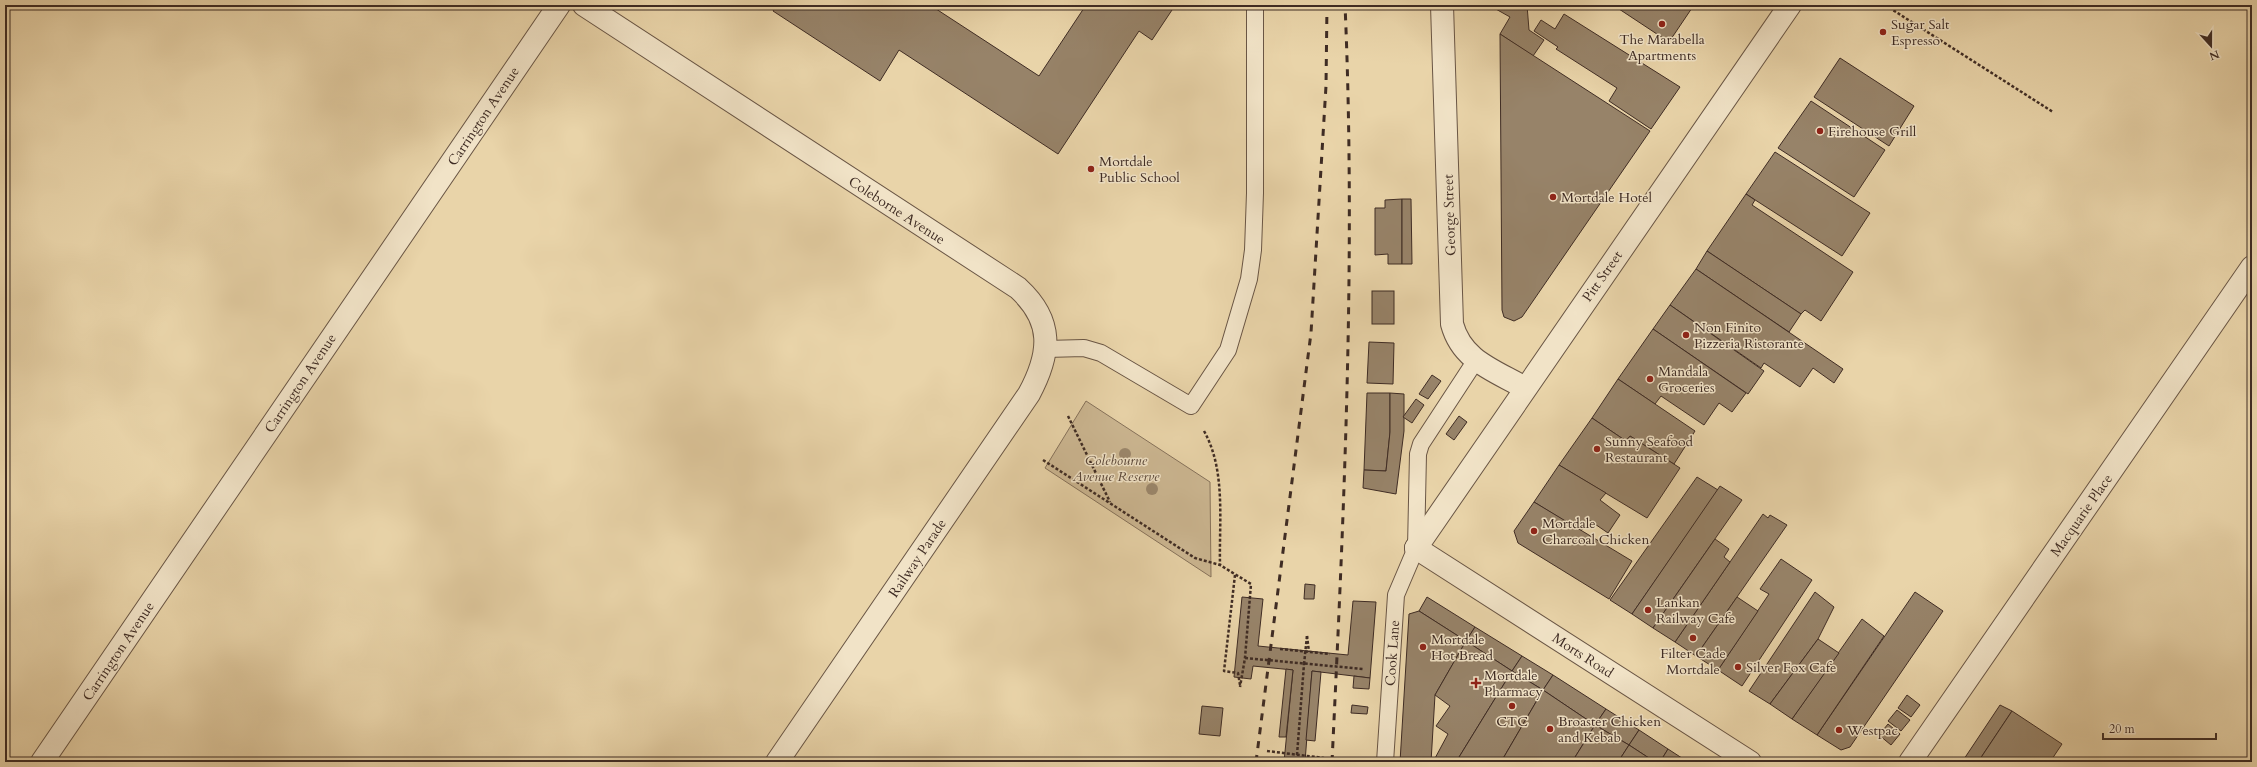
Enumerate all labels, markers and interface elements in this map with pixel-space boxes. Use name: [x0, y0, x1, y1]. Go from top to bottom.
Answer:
place label: Sugar Salt Espresso: [1891, 15, 1950, 50]
marker: The Marabella Apartments: [1657, 19, 1667, 29]
north arrow: [2191, 26, 2231, 66]
marker: Sugar Salt Espresso: [1878, 27, 1888, 37]
place label: The Marabella Apartments: [1619, 30, 1705, 65]
text: N: [2207, 46, 2222, 64]
street label: Carrington Avenue: [443, 63, 524, 170]
place label: Firehouse Grill: [1828, 122, 1917, 141]
marker: Firehouse Grill: [1815, 126, 1825, 136]
place label: Mortdale Public School: [1099, 152, 1180, 187]
marker: Mortdale Public School: [1086, 164, 1096, 174]
street label: Coleborne Avenue: [845, 172, 949, 249]
street label: George Street: [1439, 173, 1460, 256]
place label: Mortdale Hotel: [1561, 188, 1653, 207]
marker: Mortdale Hotel: [1548, 192, 1558, 202]
street label: Pitt Street: [1578, 246, 1627, 306]
place label: Non Finito Pizzeria Ristorante: [1694, 318, 1804, 353]
street label: Carrington Avenue: [260, 330, 341, 437]
marker: Non Finito Pizzeria Ristorante: [1681, 330, 1691, 340]
place label: Mandala Groceries: [1658, 362, 1715, 397]
marker: Mandala Groceries: [1645, 374, 1655, 384]
place label: Sunny Seafood Restaurant: [1605, 432, 1694, 467]
marker: Sunny Seafood Restaurant: [1592, 444, 1602, 454]
park label: Colebourne Avenue Reserve: [1071, 451, 1160, 486]
street label: Macquarie Place: [2046, 470, 2117, 560]
place label: Mortdale Charcoal Chicken: [1542, 514, 1649, 549]
street label: Railway Parade: [884, 515, 951, 601]
marker: Mortdale Charcoal Chicken: [1529, 526, 1539, 536]
place label: Lankan Railway Cafe: [1656, 593, 1735, 628]
street label: Carrington Avenue: [78, 598, 159, 705]
marker: Lankan Railway Cafe: [1643, 605, 1653, 615]
street label: Cook Lane: [1381, 619, 1404, 687]
street label: Morts Road: [1548, 629, 1618, 683]
place label: Mortdale Hot Bread: [1431, 630, 1493, 665]
marker: Filter Cade Mortdale: [1688, 633, 1698, 643]
marker: Mortdale Hot Bread: [1418, 642, 1428, 652]
place label: Filter Cade Mortdale: [1660, 644, 1726, 679]
place label: Silver Fox Cafe: [1746, 658, 1836, 677]
marker: Silver Fox Cafe: [1733, 662, 1743, 672]
place label: Mortdale Pharmacy: [1484, 666, 1543, 701]
marker: Mortdale Pharmacy: [1471, 678, 1481, 688]
marker: CTC: [1507, 701, 1517, 711]
place label: CTC: [1496, 712, 1528, 731]
place label: Broaster Chicken and Kebab: [1558, 712, 1661, 747]
scale bar: [2103, 715, 2216, 741]
place label: Westpac: [1846, 721, 1898, 740]
text: 20 m: [2109, 721, 2136, 737]
marker: Broaster Chicken and Kebab: [1545, 724, 1555, 734]
marker: Westpac: [1834, 725, 1844, 735]

